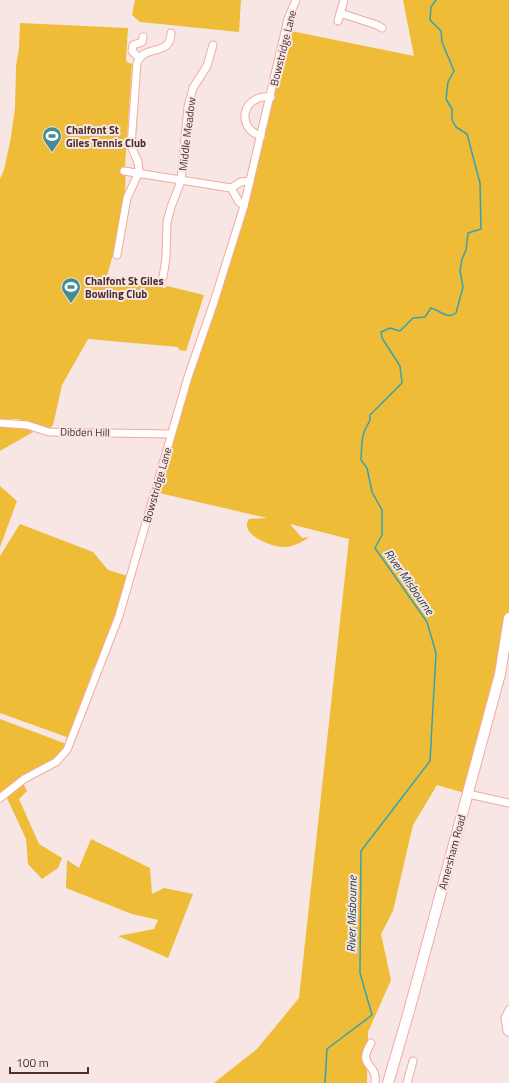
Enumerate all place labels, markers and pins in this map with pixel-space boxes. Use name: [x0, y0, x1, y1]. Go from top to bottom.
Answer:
place label: Chalfont St Giles Tennis Club: [66, 122, 146, 151]
sports icon: Chalfont St Giles Tennis Club: [41, 125, 63, 153]
place label: Chalfont St Giles Bowling Club: [85, 273, 164, 302]
sports icon: Chalfont St Giles Bowling Club: [60, 276, 82, 304]

